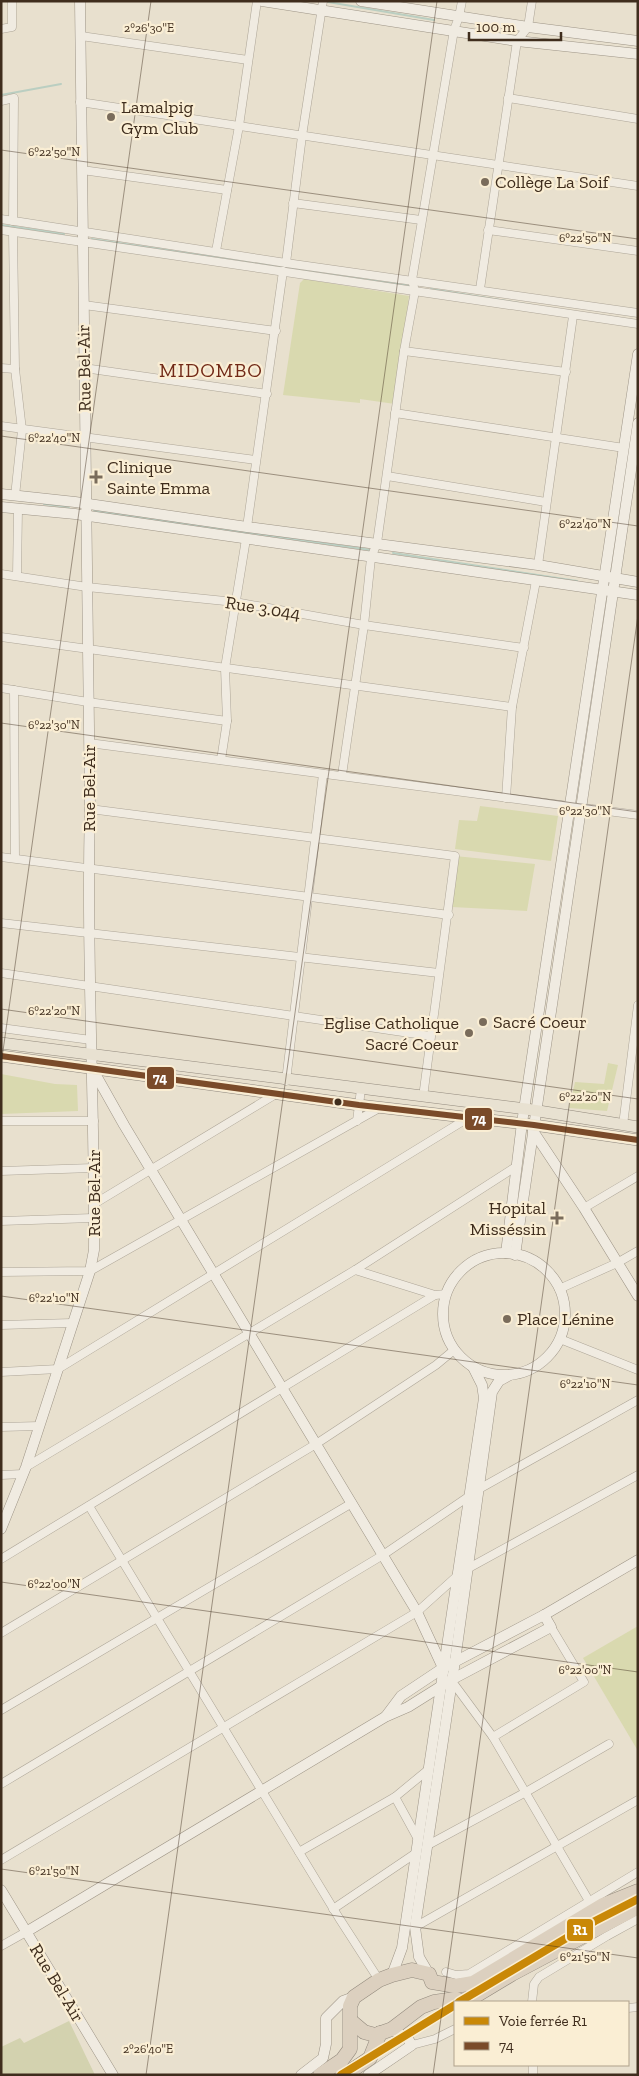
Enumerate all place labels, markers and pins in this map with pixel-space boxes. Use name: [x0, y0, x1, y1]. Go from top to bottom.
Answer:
place label: Lamalpig Gym Club: [121, 96, 198, 139]
marker: Lamalpig Gym Club: [105, 111, 117, 123]
place label: Collège La Soif: [495, 171, 610, 193]
marker: Collège La Soif: [479, 176, 491, 188]
place label: Clinique Sainte Emma: [107, 456, 211, 499]
marker: Clinique Sainte Emma: [89, 470, 103, 484]
place label: Sacré Coeur: [493, 1011, 587, 1033]
place label: Eglise Catholique Sacré Coeur: [324, 1012, 459, 1055]
marker: Sacré Coeur: [477, 1016, 489, 1028]
marker: Eglise Catholique Sacré Coeur: [463, 1027, 475, 1039]
unlabelled marker: [333, 1097, 343, 1107]
place label: Hopital Misséssin: [470, 1197, 547, 1240]
marker: Hopital Misséssin: [550, 1211, 564, 1225]
place label: Place Lénine: [517, 1308, 614, 1330]
marker: Place Lénine: [501, 1313, 513, 1325]

